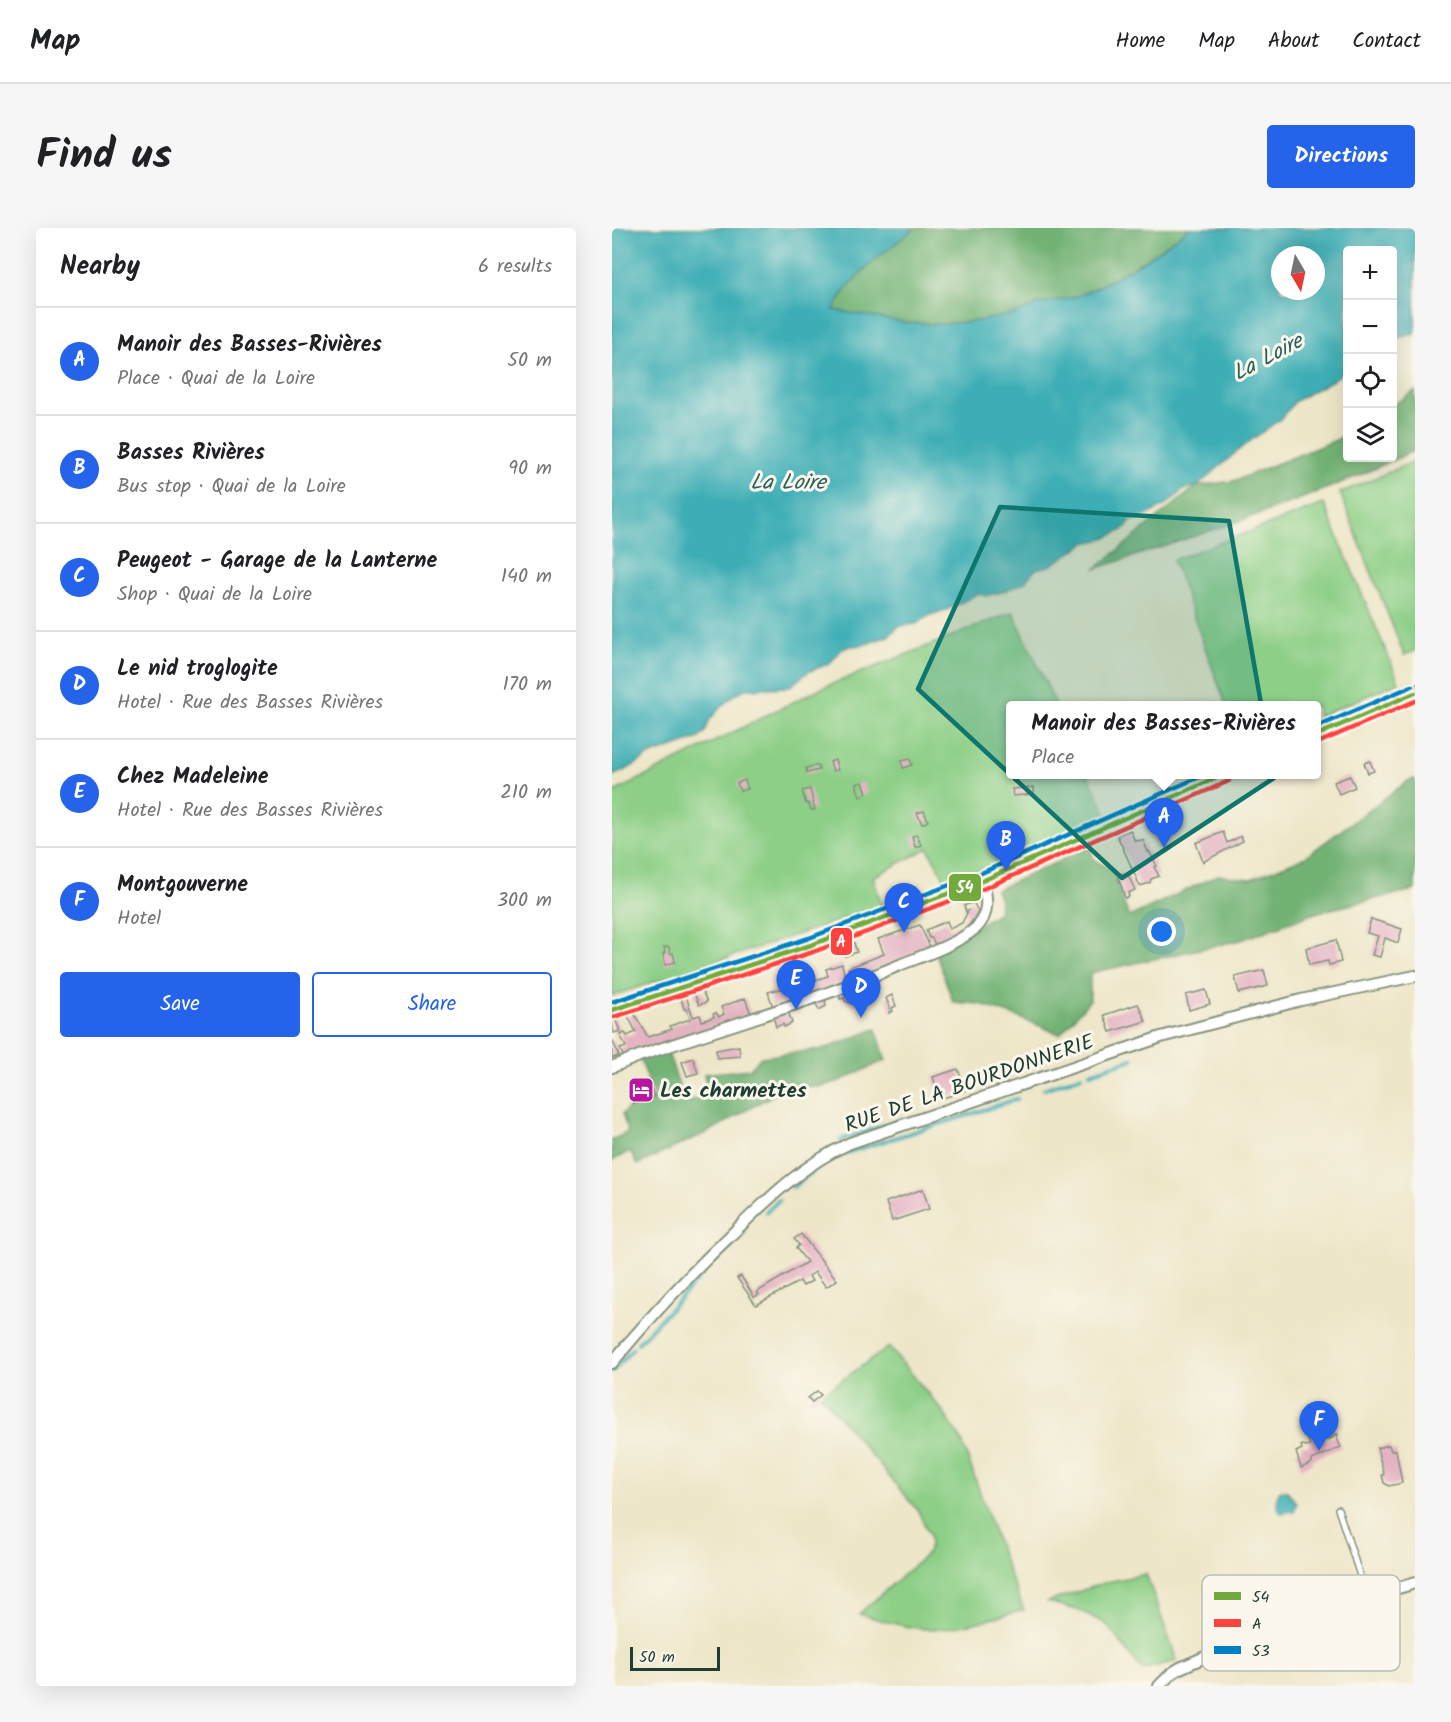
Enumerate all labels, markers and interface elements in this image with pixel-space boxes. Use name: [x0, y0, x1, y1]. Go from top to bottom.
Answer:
text: Map: [30, 19, 81, 64]
text: Home: [1116, 25, 1165, 58]
text: Map: [1198, 25, 1235, 58]
text: About: [1268, 25, 1319, 58]
text: Contact: [1352, 25, 1421, 58]
text: Find us: [36, 123, 172, 190]
button: Directions: [1267, 125, 1415, 188]
text: Nearby: [60, 246, 140, 288]
north arrow: [1271, 246, 1325, 300]
map controls: [1343, 246, 1397, 462]
button: +: [1343, 246, 1397, 300]
text: 6 results: [478, 251, 552, 283]
button: −: [1343, 300, 1397, 354]
water label: La Loire: [1227, 324, 1312, 391]
text: Manoir des Basses-Rivières: [117, 328, 382, 363]
text: A: [73, 345, 86, 377]
text: 50 m: [507, 345, 552, 377]
button: locate: [1343, 354, 1397, 408]
text: Place · Quai de la Loire: [117, 363, 315, 395]
button: layers: [1343, 408, 1397, 462]
text: Basses Rivières: [117, 436, 265, 471]
text: B: [73, 453, 86, 485]
text: 90 m: [508, 453, 552, 485]
water label: La Loire: [750, 466, 828, 501]
text: Bus stop · Quai de la Loire: [117, 471, 346, 503]
text: Peugeot - Garage de la Lanterne: [117, 544, 437, 579]
text: C: [73, 561, 86, 593]
text: 140 m: [501, 561, 552, 593]
text: Shop · Quai de la Loire: [117, 579, 312, 611]
text: Le nid troglogite: [117, 652, 278, 687]
text: D: [73, 669, 86, 701]
text: 170 m: [503, 669, 552, 701]
text: Hotel · Rue des Basses Rivières: [117, 687, 383, 719]
popup: [1006, 701, 1321, 779]
text: Manoir des Basses-Rivières: [1031, 707, 1296, 742]
text: Place: [1031, 742, 1074, 774]
text: Chez Madeleine: [117, 760, 268, 795]
text: E: [74, 777, 85, 809]
text: 210 m: [500, 777, 552, 809]
text: Hotel · Rue des Basses Rivières: [117, 795, 383, 827]
pin: A: [1144, 798, 1184, 848]
pin: B: [986, 822, 1026, 871]
text: Montgouverne: [117, 868, 248, 903]
line badge: 54: [948, 873, 982, 902]
text: 54: [956, 876, 974, 901]
pin: C: [884, 884, 924, 933]
text: F: [74, 885, 85, 917]
text: 300 m: [497, 885, 552, 917]
text: Hotel: [117, 903, 161, 935]
your location: [1147, 917, 1176, 946]
line badge: A: [830, 927, 853, 956]
text: A: [836, 930, 846, 955]
pin: E: [776, 960, 816, 1010]
pin: D: [842, 968, 880, 1018]
button: Save: [60, 972, 300, 1037]
button: Share: [312, 972, 552, 1037]
street label: RUE DE LA BOURDONNERIE: [840, 1026, 1099, 1143]
hotel icon: Les charmettes: [626, 1075, 656, 1105]
place label: Les charmettes: [660, 1075, 807, 1108]
pin: F: [1300, 1402, 1338, 1451]
legend: [1202, 1575, 1400, 1671]
text: 54: [1252, 1585, 1270, 1610]
text: A: [1252, 1612, 1262, 1637]
text: 53: [1252, 1639, 1270, 1664]
scale bar: [630, 1644, 720, 1672]
text: 50 m: [639, 1645, 675, 1670]

